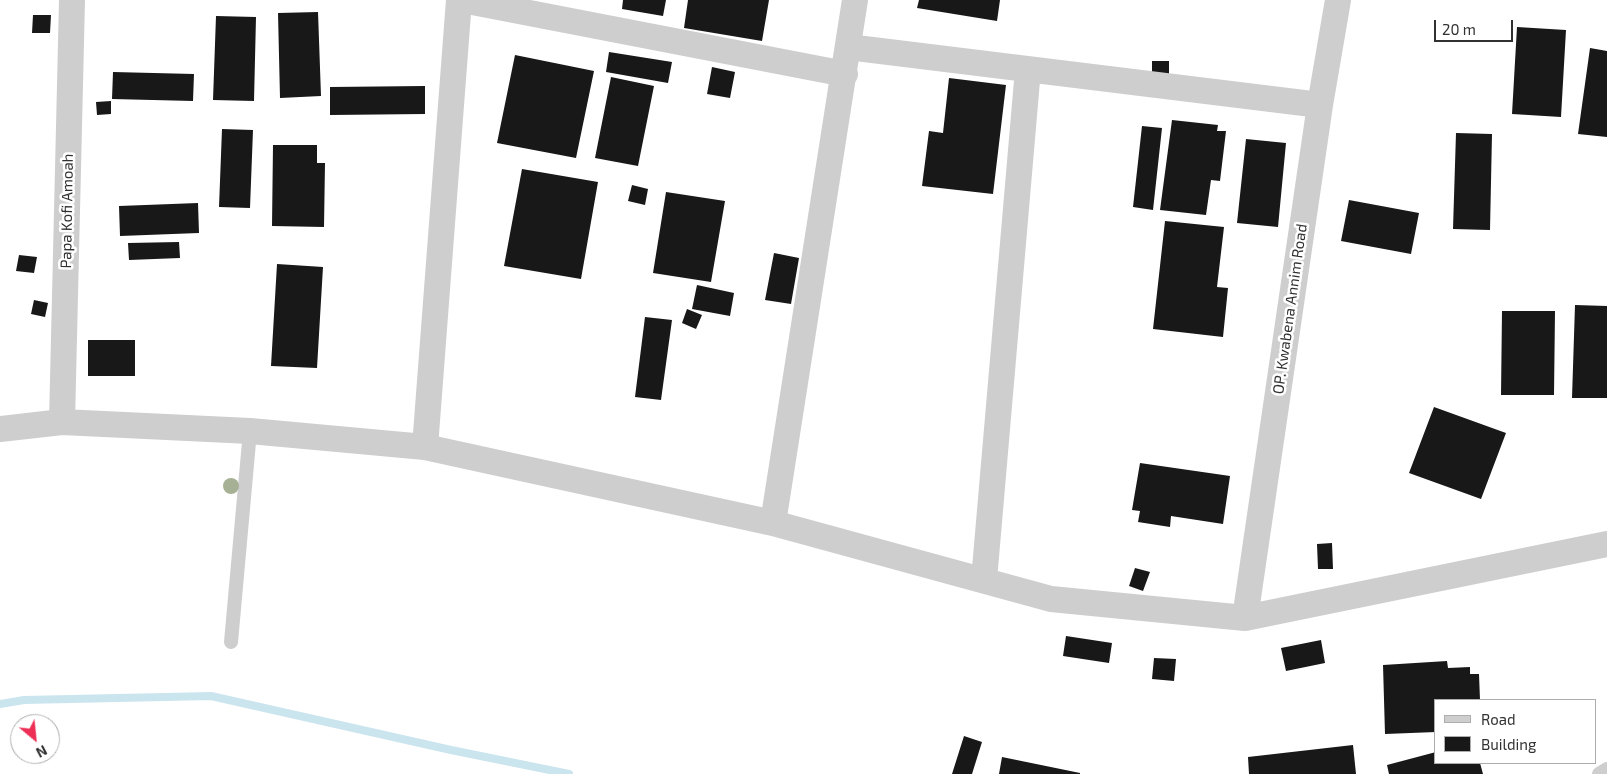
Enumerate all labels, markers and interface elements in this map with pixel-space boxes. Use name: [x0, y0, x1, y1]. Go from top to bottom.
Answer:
scale bar: [1437, 10, 1516, 42]
text: 20 m: [1442, 20, 1476, 38]
street label: Papa Kofi Amoah: [57, 153, 77, 269]
street label: OP. Kwabena Annim Road: [1269, 223, 1311, 395]
legend: [1434, 699, 1597, 764]
text: Road: [1481, 710, 1516, 728]
north arrow: [10, 714, 60, 764]
text: Building: [1481, 735, 1536, 753]
text: N: [33, 742, 50, 762]

